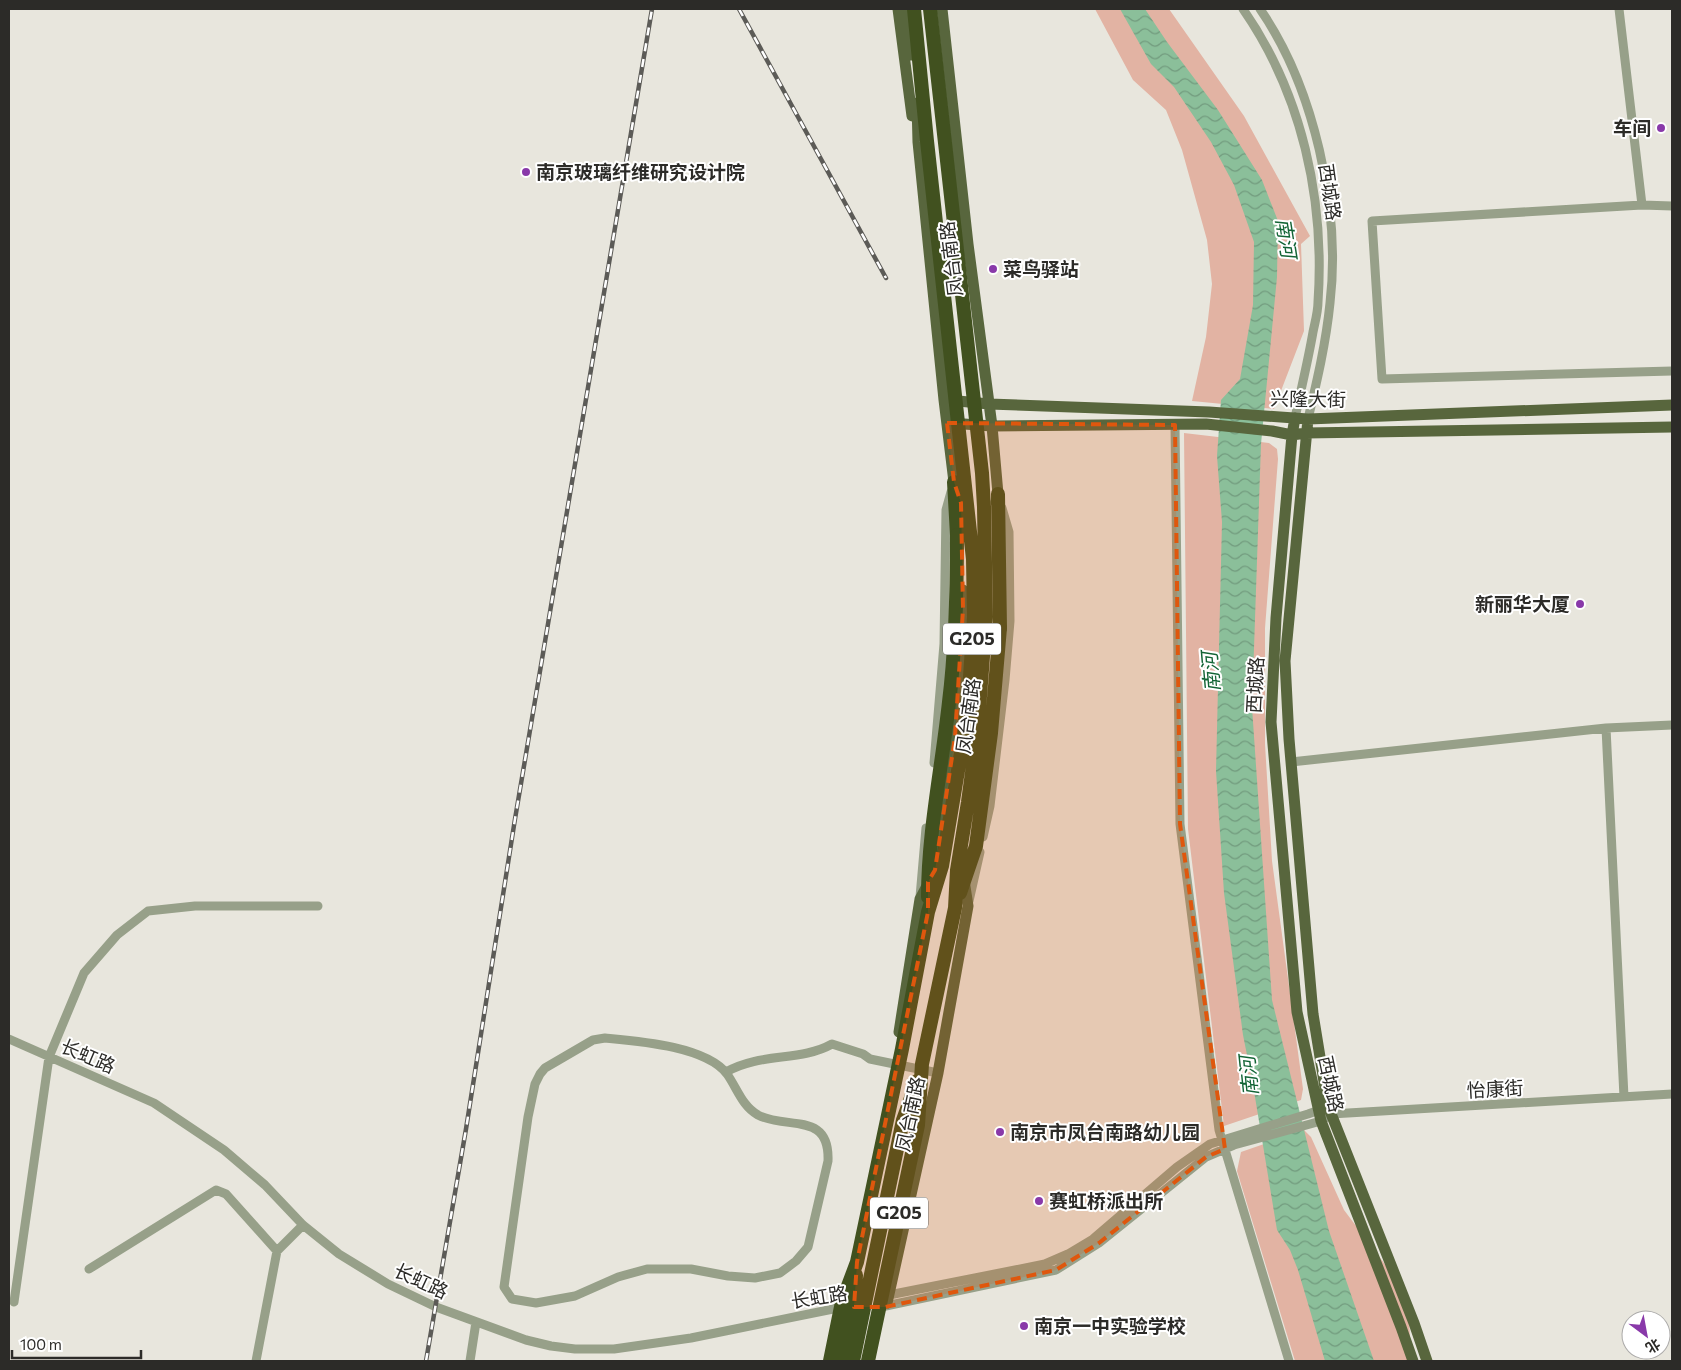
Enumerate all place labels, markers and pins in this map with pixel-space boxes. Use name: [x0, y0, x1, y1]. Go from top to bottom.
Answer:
place label: 车间: [1613, 116, 1651, 139]
marker: 车间: [1655, 122, 1667, 134]
place label: 南京玻璃纤维研究设计院: [536, 160, 745, 183]
marker: 南京玻璃纤维研究设计院: [520, 166, 532, 178]
place label: 菜鸟驿站: [1003, 257, 1079, 280]
marker: 菜鸟驿站: [987, 263, 999, 275]
place label: 新丽华大厦: [1475, 592, 1570, 615]
marker: 新丽华大厦: [1574, 598, 1586, 610]
place label: 南京市凤台南路幼儿园: [1010, 1120, 1200, 1143]
marker: 南京市凤台南路幼儿园: [994, 1126, 1006, 1138]
place label: 赛虹桥派出所: [1049, 1189, 1163, 1212]
marker: 赛虹桥派出所: [1033, 1195, 1045, 1207]
place label: 南京一中实验学校: [1034, 1314, 1186, 1337]
marker: 南京一中实验学校: [1018, 1320, 1030, 1332]

